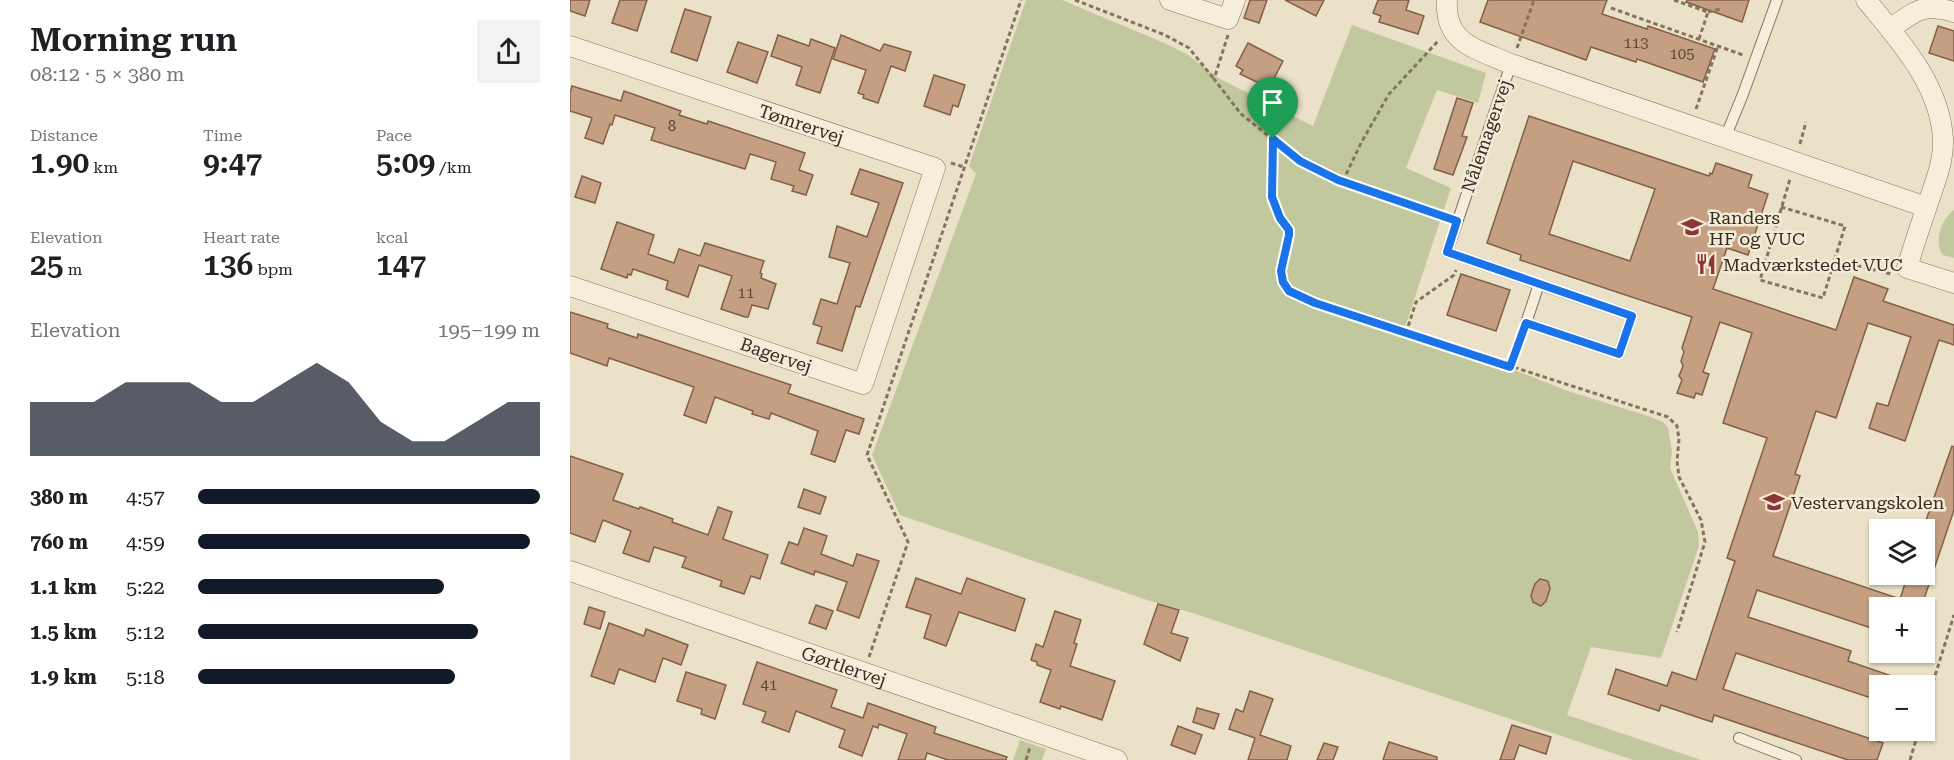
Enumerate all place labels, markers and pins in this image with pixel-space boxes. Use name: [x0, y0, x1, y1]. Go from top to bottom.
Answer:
pin: [1247, 77, 1298, 139]
place label: Randers HF og VUC: [1709, 207, 1805, 249]
school or university icon: Randers HF og VUC: [1680, 215, 1704, 239]
restaurant icon: Madværkstedet VUC: [1694, 252, 1718, 276]
place label: Madværkstedet VUC: [1723, 254, 1903, 275]
school or university icon: Vestervangskolen: [1762, 490, 1786, 514]
place label: Vestervangskolen: [1791, 492, 1945, 513]

